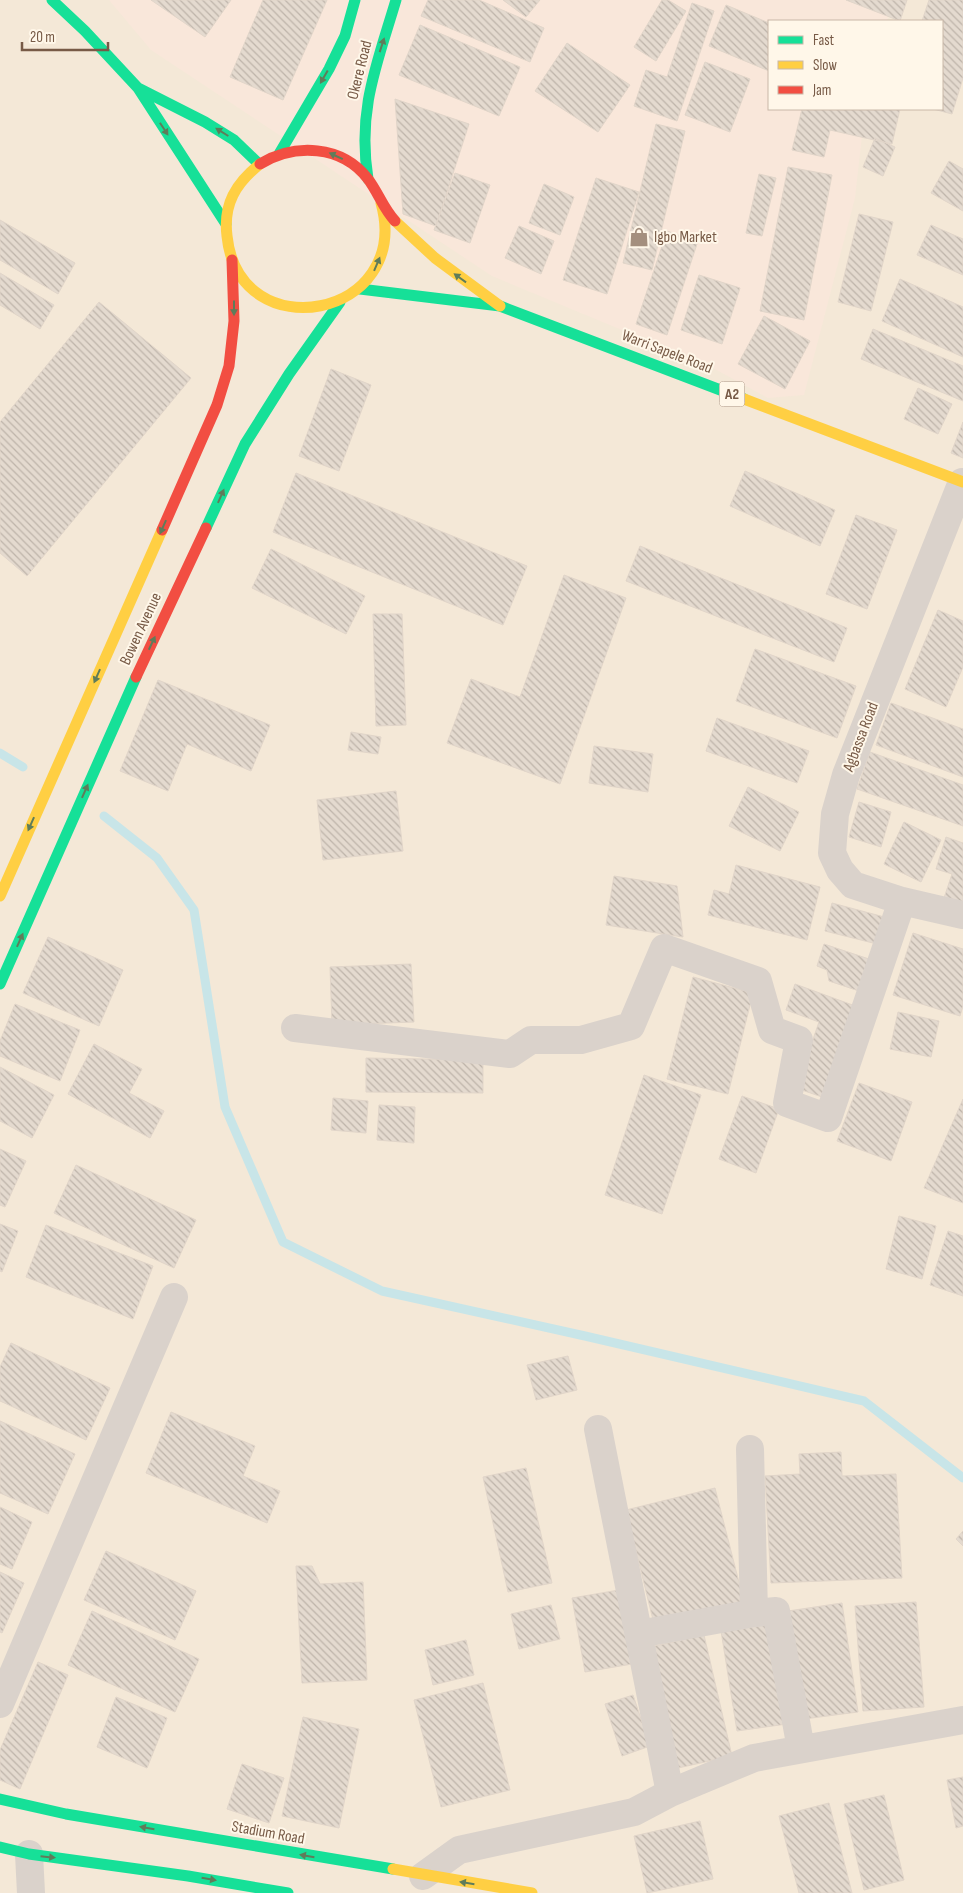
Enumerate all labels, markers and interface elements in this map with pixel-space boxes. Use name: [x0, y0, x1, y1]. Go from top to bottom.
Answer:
scale bar: [22, 20, 109, 52]
legend: [768, 20, 943, 110]
text: 20 m: [30, 28, 55, 47]
text: Fast: [813, 31, 835, 50]
one-way arrow: [379, 37, 387, 52]
street label: Okere Road: [344, 39, 376, 101]
text: Slow: [813, 56, 837, 75]
one-way arrow: [320, 70, 328, 85]
text: Jam: [812, 81, 831, 100]
one-way arrow: [159, 123, 169, 136]
one-way arrow: [215, 128, 229, 137]
one-way arrow: [329, 152, 343, 160]
shop icon: Igbo Market: [628, 226, 650, 248]
place label: Igbo Market: [654, 228, 717, 247]
one-way arrow: [373, 257, 381, 271]
one-way arrow: [453, 273, 467, 283]
one-way arrow: [230, 300, 238, 316]
street label: Warri Sapele Road: [619, 326, 715, 378]
road number: A2: [720, 382, 744, 406]
one-way arrow: [218, 489, 226, 503]
one-way arrow: [159, 520, 167, 534]
street label: Bowen Avenue: [116, 590, 166, 668]
one-way arrow: [148, 636, 156, 650]
one-way arrow: [93, 669, 101, 683]
street label: Agbassa Road: [839, 700, 883, 775]
one-way arrow: [82, 784, 90, 798]
one-way arrow: [27, 817, 35, 831]
one-way arrow: [17, 933, 25, 947]
street label: Stadium Road: [230, 1817, 306, 1849]
one-way arrow: [138, 1824, 154, 1832]
one-way arrow: [298, 1851, 314, 1859]
one-way arrow: [40, 1853, 56, 1861]
one-way arrow: [201, 1876, 217, 1884]
one-way arrow: [459, 1878, 475, 1886]

